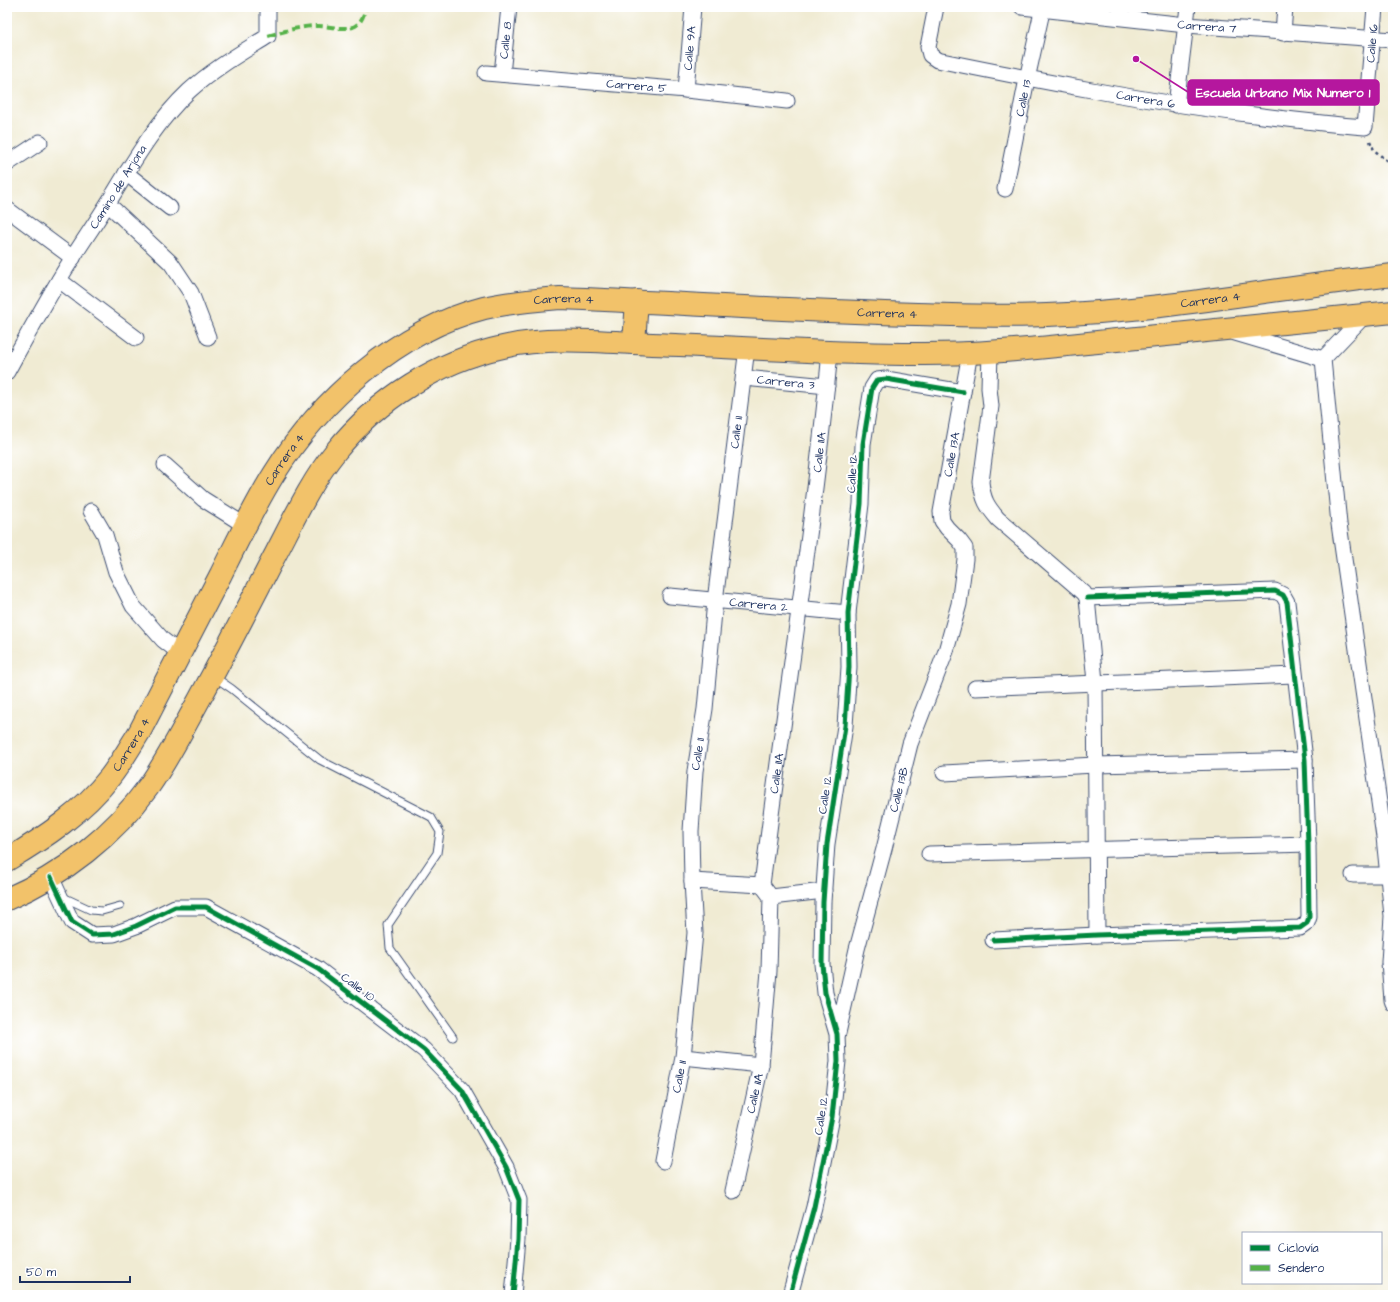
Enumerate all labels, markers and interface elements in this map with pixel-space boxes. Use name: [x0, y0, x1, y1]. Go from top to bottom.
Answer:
street label: Carrera 7: [1176, 16, 1238, 38]
street label: Calle 8: [496, 20, 516, 60]
street label: Calle 16: [1362, 23, 1383, 63]
street label: Calle 9A: [680, 25, 700, 71]
street label: Carrera 5: [606, 75, 668, 97]
street label: Calle 13: [1012, 78, 1036, 118]
callout: Escuela Urbano Mix Numero 1: [1188, 80, 1379, 105]
text: Escuela Urbano Mix Numero 1: [1196, 84, 1371, 102]
street label: Carrera 6: [1115, 86, 1177, 113]
street label: Camino de Arjona: [86, 142, 151, 232]
street label: Carrera 4: [1180, 288, 1241, 312]
street label: Carrera 4: [533, 290, 594, 309]
street label: Carrera 4: [857, 304, 918, 323]
street label: Carrera 3: [756, 371, 815, 394]
street label: Calle 11: [726, 415, 747, 450]
street label: Carrera 4: [261, 430, 309, 489]
street label: Calle 13A: [940, 430, 964, 478]
street label: Calle 11A: [809, 431, 831, 473]
street label: Calle 12: [843, 454, 862, 493]
street label: Carrera 2: [728, 594, 789, 616]
street label: Carrera 4: [109, 715, 154, 775]
street label: Calle 11: [687, 736, 709, 772]
street label: Calle 11A: [766, 752, 788, 795]
street label: Calle 13B: [885, 765, 913, 814]
street label: Calle 12: [814, 775, 837, 815]
street label: Calle 10: [337, 969, 379, 1006]
street label: Calle 11: [668, 1058, 691, 1094]
street label: Calle 11A: [742, 1072, 768, 1115]
street label: Calle 12: [810, 1096, 833, 1136]
legend: [1242, 1232, 1382, 1284]
text: Ciclovía: [1278, 1240, 1319, 1257]
scale bar: [20, 1258, 130, 1284]
text: Sendero: [1278, 1260, 1324, 1277]
text: 50 m: [26, 1264, 57, 1281]

